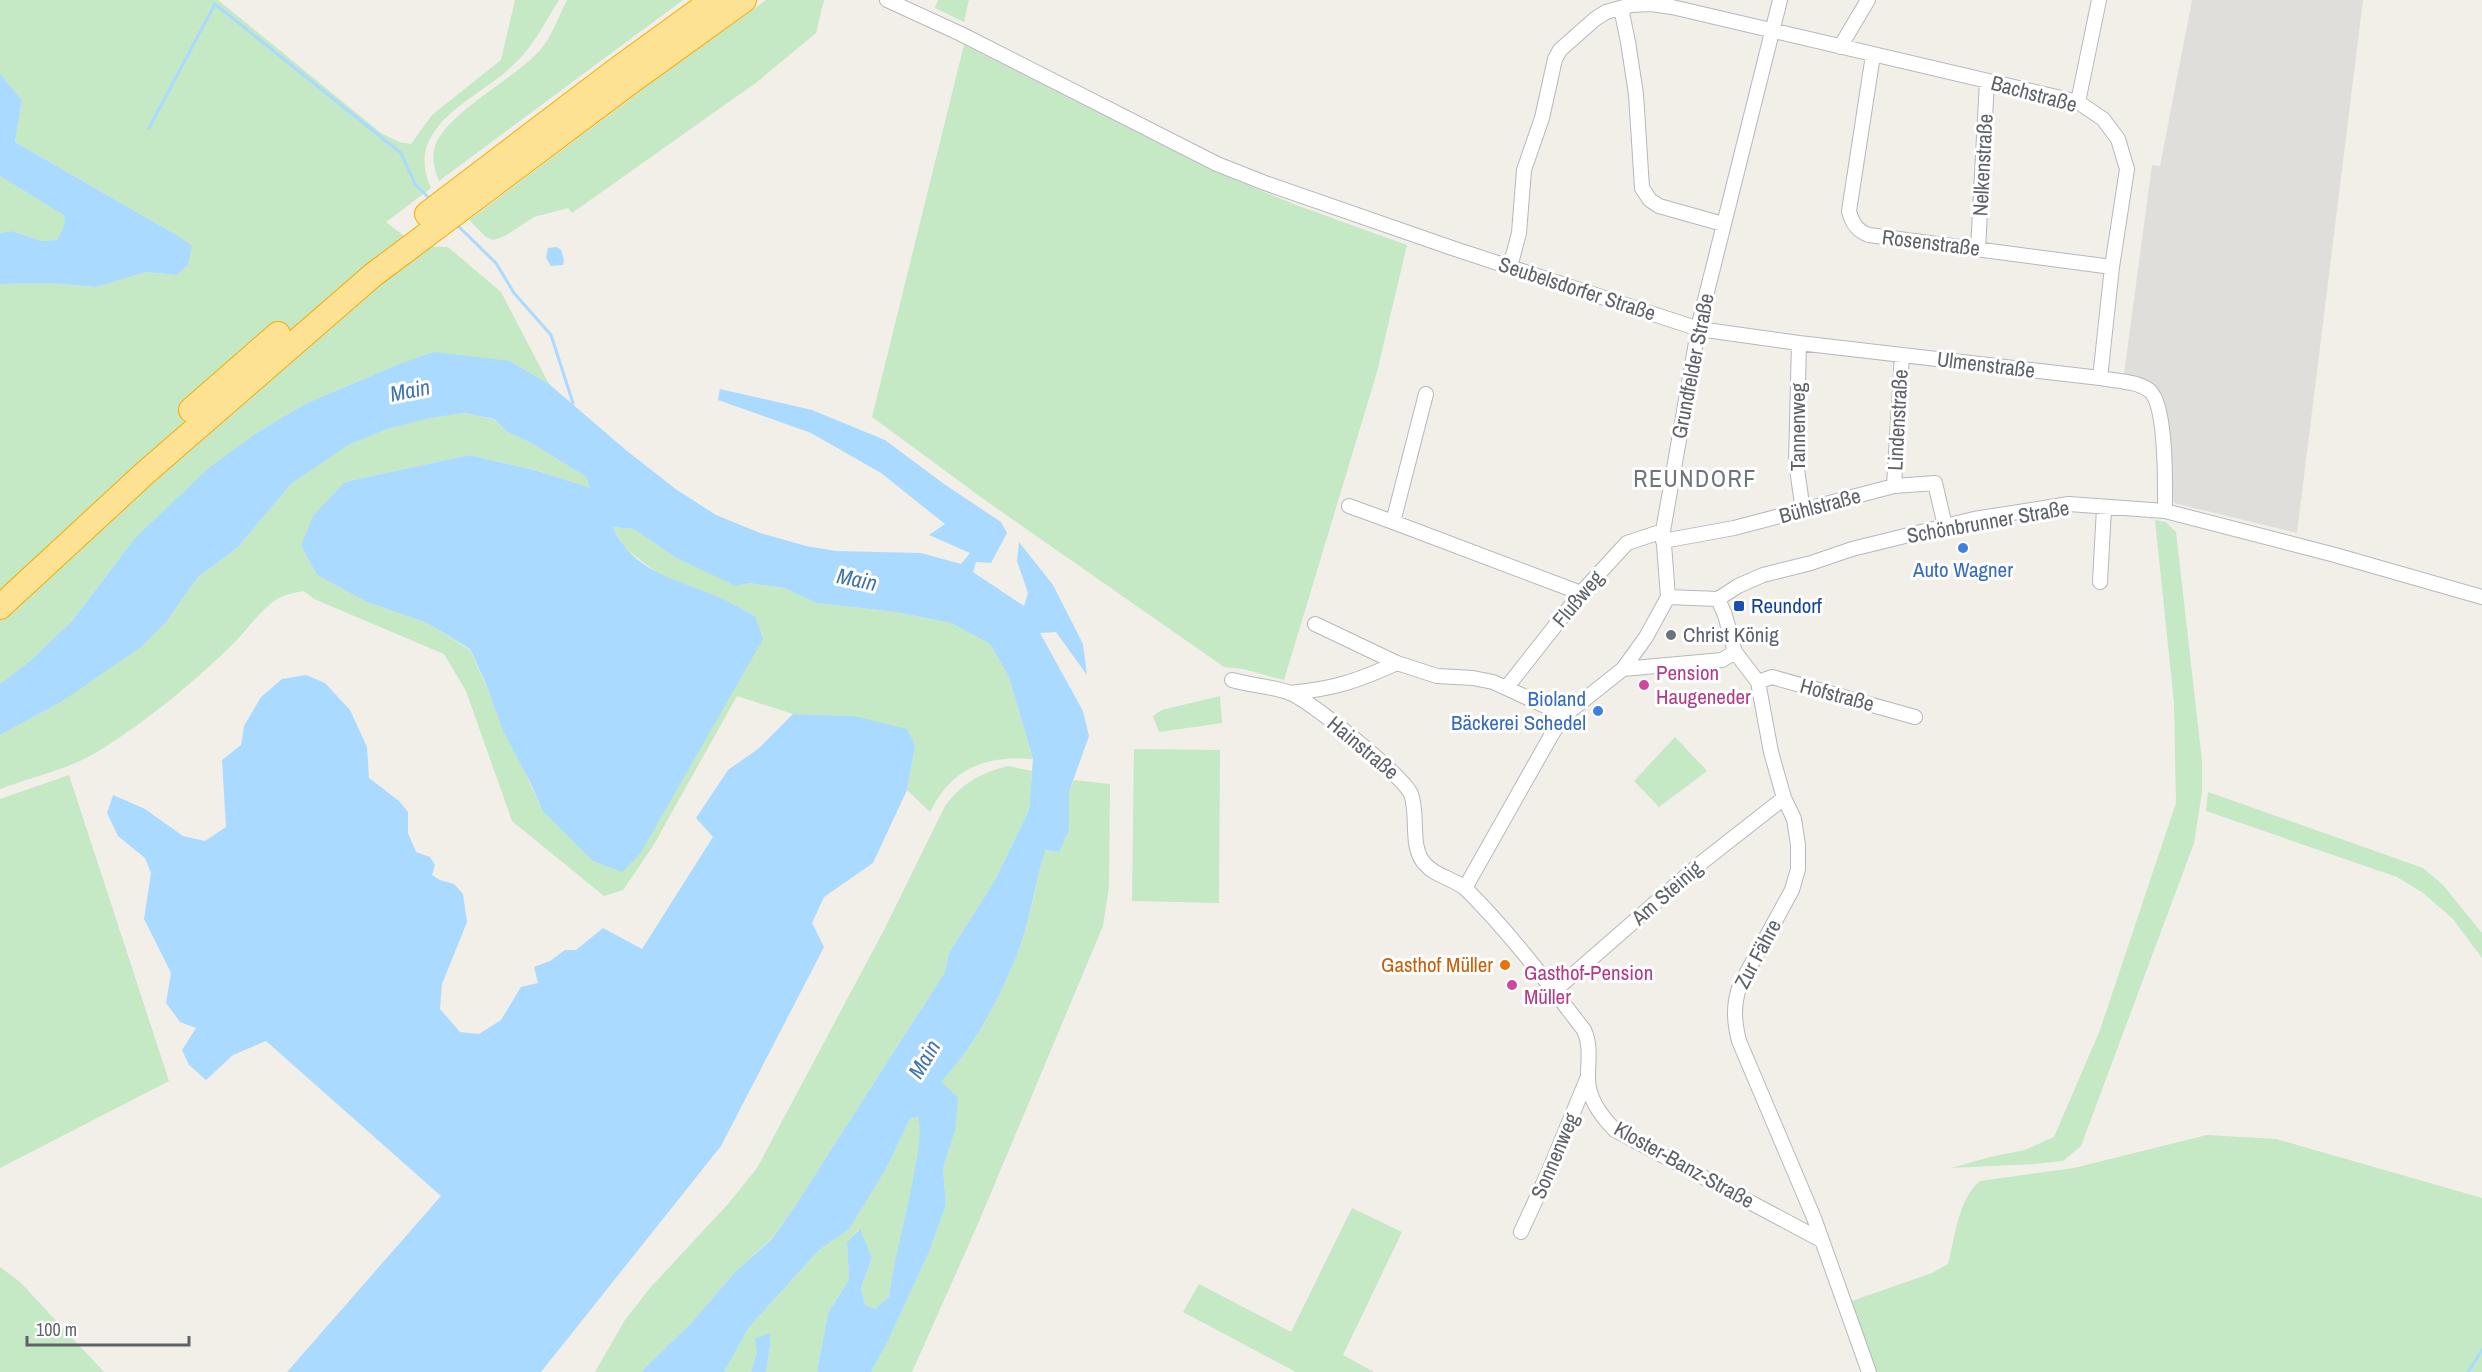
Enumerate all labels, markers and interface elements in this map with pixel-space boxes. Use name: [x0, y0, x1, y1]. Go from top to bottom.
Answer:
street label: Bachstraße: [1988, 68, 2080, 119]
street label: Nelkenstraße: [1965, 113, 2000, 217]
street label: Rosenstraße: [1880, 222, 1982, 263]
street label: Seubelsdorfer Straße: [1495, 249, 1659, 328]
street label: Grundfelder Straße: [1664, 291, 1721, 441]
street label: Ulmenstraße: [1935, 344, 2037, 385]
street label: Lindenstraße: [1880, 369, 1915, 471]
water label: Main: [387, 371, 433, 409]
street label: Tannenweg: [1783, 382, 1812, 471]
district label: REUNDORF: [1633, 462, 1757, 494]
street label: Bühlstraße: [1776, 481, 1864, 530]
street label: Schönbrunner Straße: [1904, 493, 2072, 550]
marker: Auto Wagner: [1956, 541, 1970, 555]
place label: Auto Wagner: [1912, 555, 2013, 584]
water label: Main: [834, 560, 880, 598]
street label: Flußweg: [1545, 564, 1610, 633]
place label: Reundorf: [1751, 591, 1822, 620]
marker: Reundorf: [1732, 599, 1746, 613]
place label: Christ König: [1683, 620, 1779, 649]
marker: Christ König: [1664, 628, 1678, 642]
place label: Pension Haugeneder: [1656, 658, 1751, 711]
street label: Hofstraße: [1797, 671, 1877, 718]
marker: Pension Haugeneder: [1637, 678, 1651, 692]
place label: Bioland Bäckerei Schedel: [1451, 684, 1586, 737]
marker: Bioland Bäckerei Schedel: [1591, 704, 1605, 718]
street label: Hainstraße: [1321, 709, 1405, 786]
street label: Am Steinig: [1624, 853, 1709, 932]
street label: Zur Fähre: [1727, 914, 1788, 994]
place label: Gasthof Müller: [1381, 950, 1493, 979]
marker: Gasthof Müller: [1498, 958, 1512, 972]
place label: Gasthof-Pension Müller: [1524, 958, 1653, 1011]
marker: Gasthof-Pension Müller: [1505, 978, 1519, 992]
water label: Main: [901, 1034, 947, 1084]
street label: Sonnenweg: [1523, 1108, 1586, 1203]
street label: Kloster-Banz-Straße: [1609, 1114, 1759, 1215]
scale bar: [27, 1309, 189, 1347]
text: 100 m: [36, 1317, 77, 1342]

